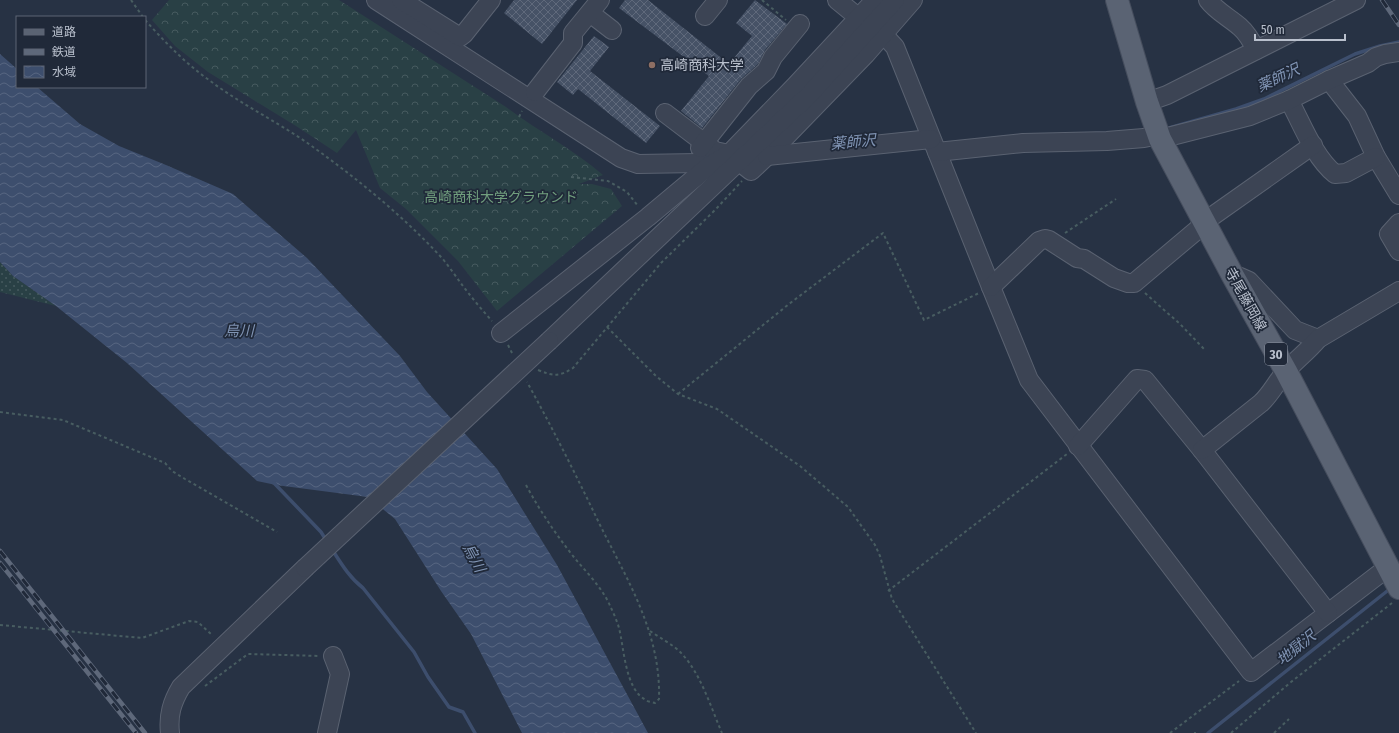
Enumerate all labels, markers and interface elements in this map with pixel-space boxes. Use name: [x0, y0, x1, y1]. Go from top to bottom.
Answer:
legend: [16, 16, 146, 88]
scale bar: [1255, 16, 1345, 42]
text: 50 m: [1261, 23, 1285, 37]
text: 道路: [52, 25, 76, 39]
text: 鉄道: [52, 45, 76, 59]
place label: 高崎商科大学: [660, 57, 744, 74]
water label: 薬師沢: [1254, 59, 1304, 96]
marker: 高崎商科大学: [647, 60, 657, 70]
text: 水域: [52, 65, 76, 79]
water label: 薬師沢: [830, 131, 878, 153]
park label: 高崎商科大学グラウンド: [424, 189, 578, 206]
street label: 寺尾藤岡線: [1221, 265, 1270, 334]
water label: 烏川: [224, 322, 256, 340]
road number: 30: [1265, 343, 1287, 365]
water label: 烏川: [459, 541, 490, 577]
water label: 地獄沢: [1273, 626, 1321, 669]

